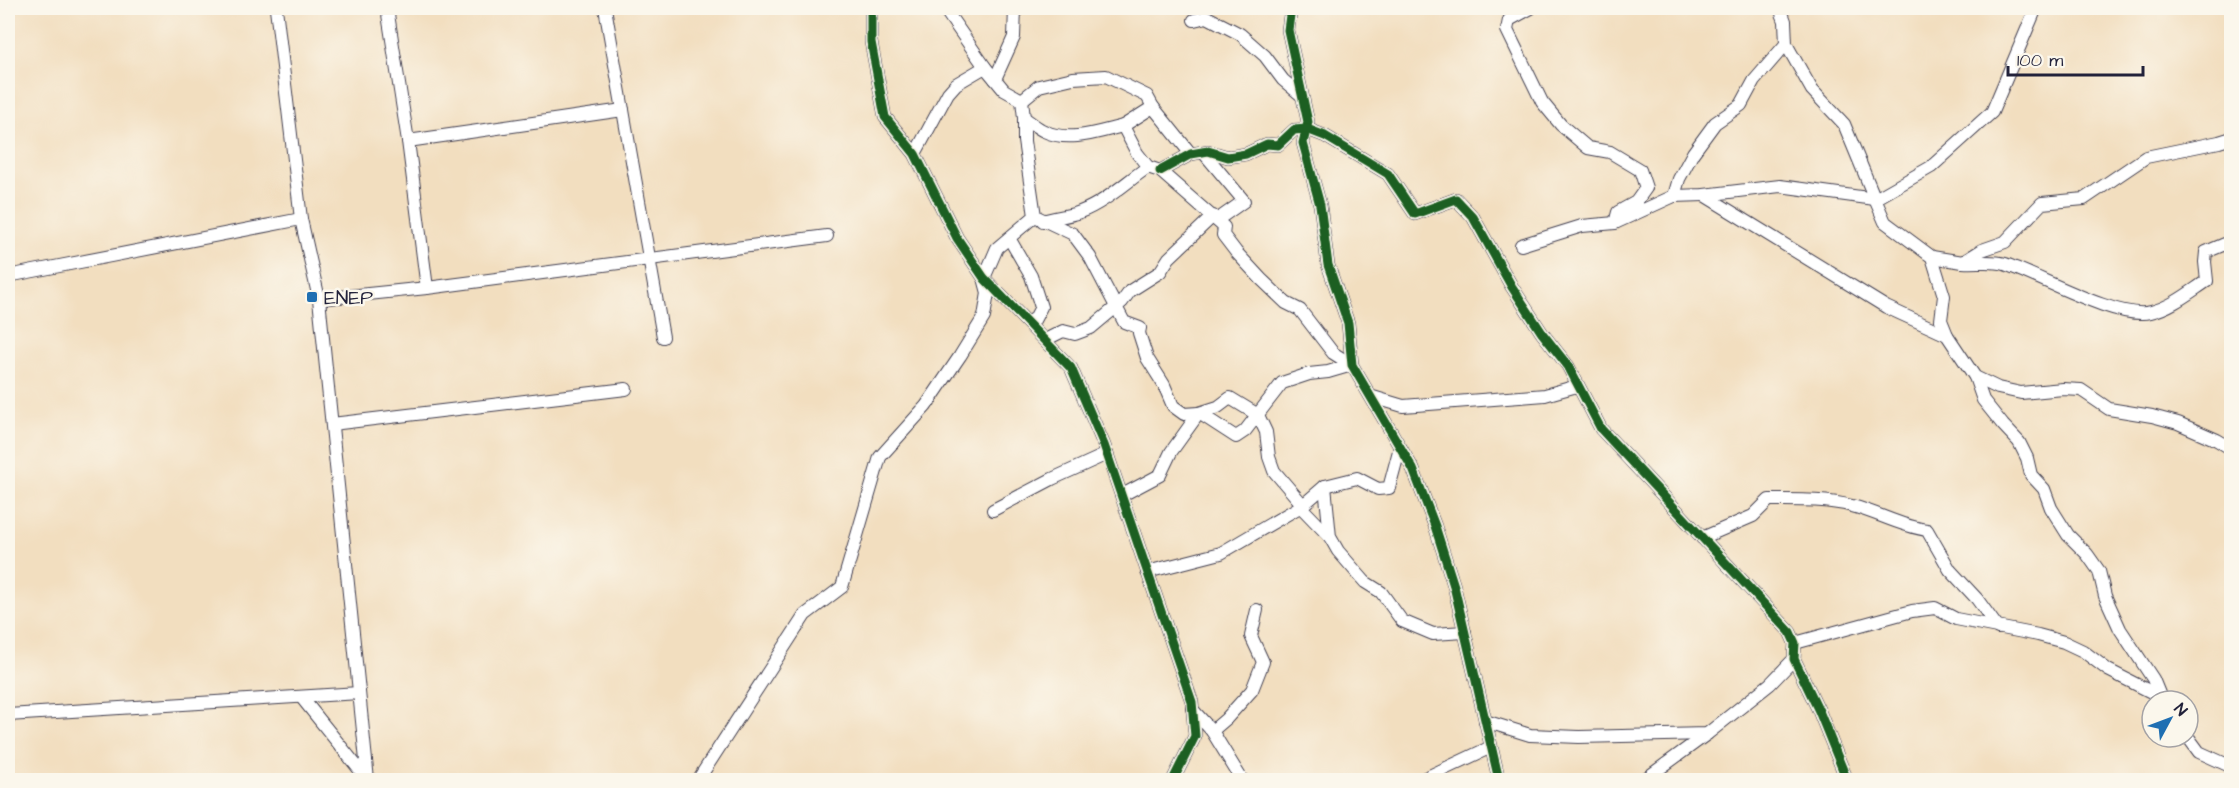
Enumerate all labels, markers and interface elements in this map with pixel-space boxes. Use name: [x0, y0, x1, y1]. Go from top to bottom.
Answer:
scale bar: [2008, 39, 2143, 77]
text: 100 m: [2017, 48, 2063, 73]
place label: ENEP: [324, 284, 373, 312]
marker: ENEP: [305, 290, 319, 304]
north arrow: [2140, 689, 2200, 749]
text: N: [2169, 699, 2192, 721]

